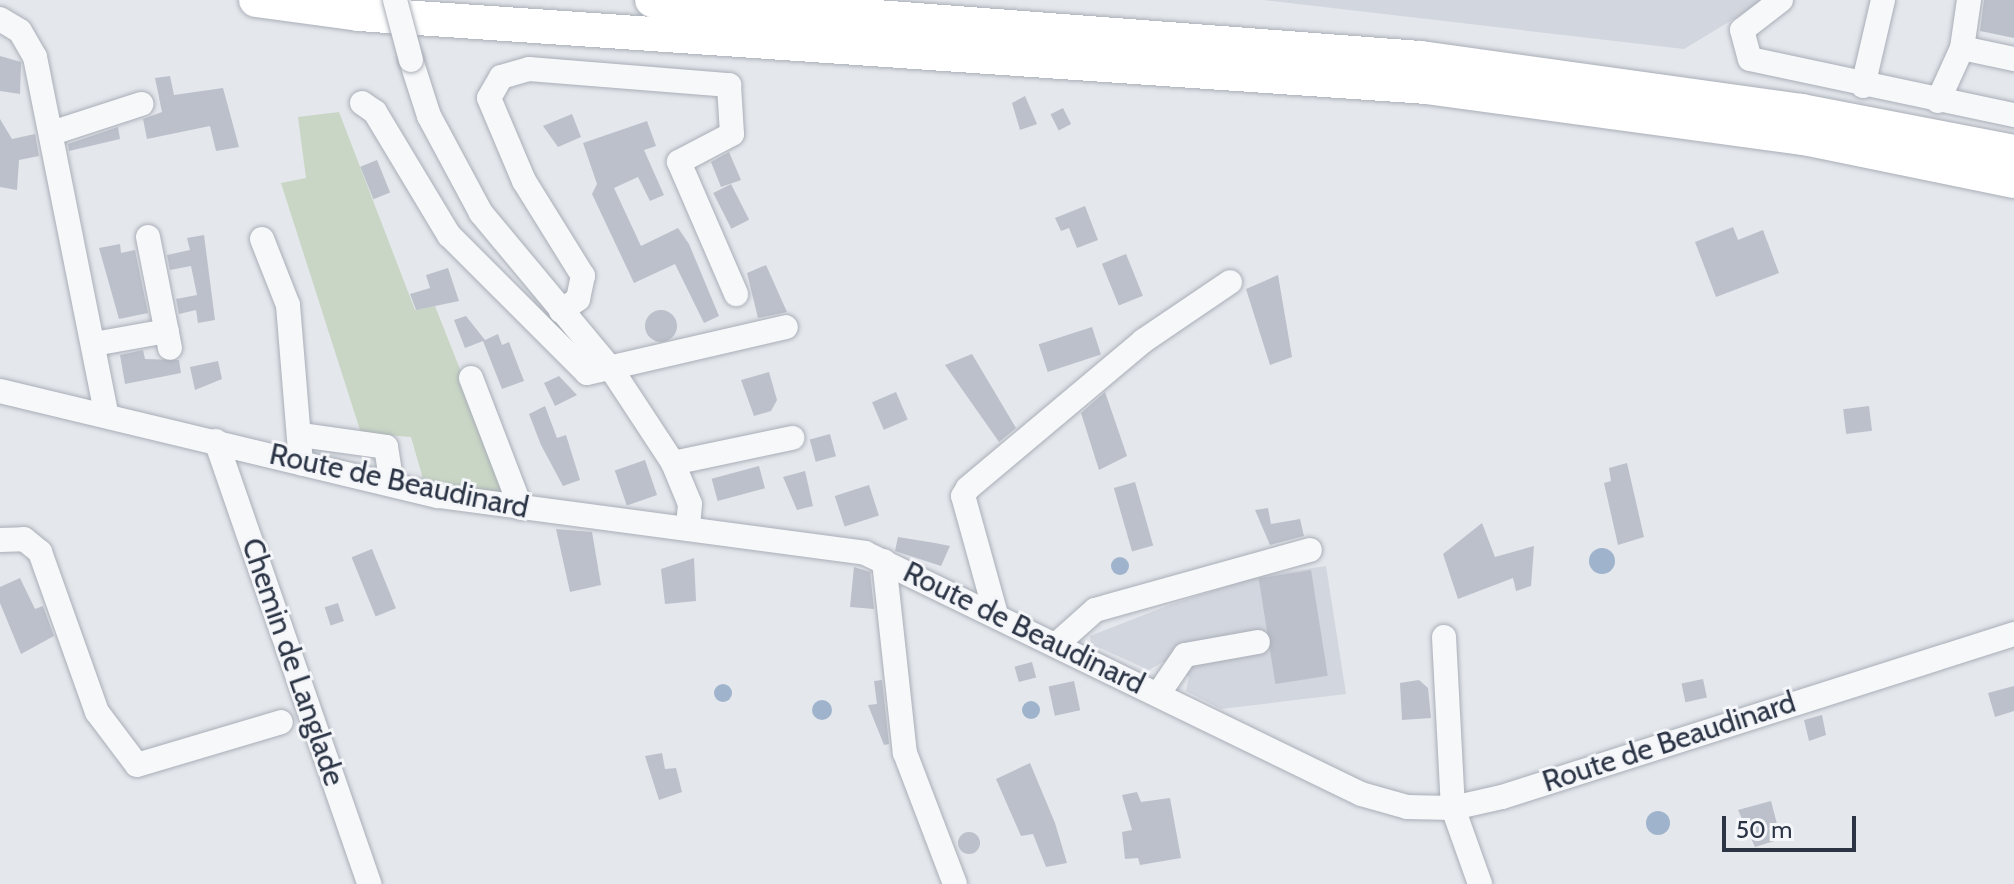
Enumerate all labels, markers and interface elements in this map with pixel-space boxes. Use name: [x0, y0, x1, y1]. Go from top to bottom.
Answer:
street label: Route de Beaudinard: [266, 436, 532, 526]
street label: Chemin de Langlade: [234, 533, 352, 791]
street label: Route de Beaudinard: [898, 554, 1150, 702]
street label: Route de Beaudinard: [1538, 684, 1800, 800]
scale bar: [1726, 800, 1860, 850]
text: 50 m: [1736, 815, 1792, 844]

